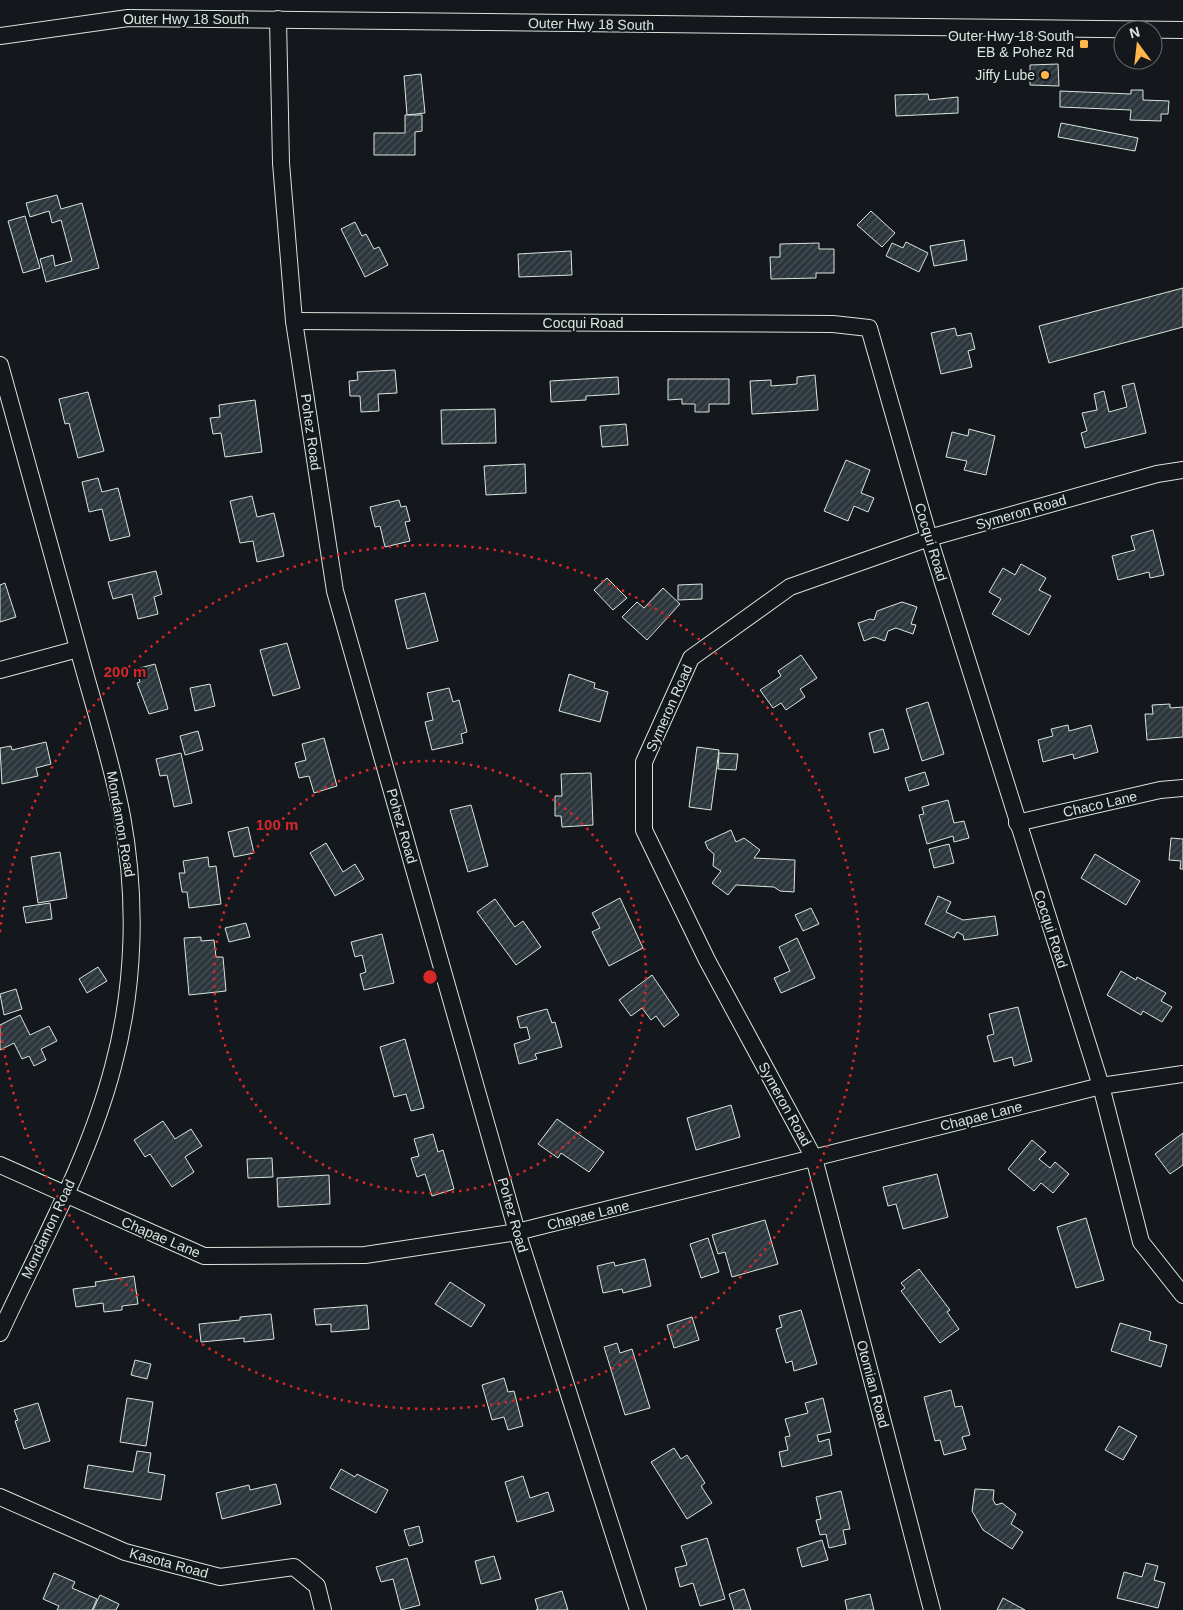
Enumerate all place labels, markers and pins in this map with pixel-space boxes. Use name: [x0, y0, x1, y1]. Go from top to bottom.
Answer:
place label: Outer Hwy 18 South EB & Pohez Rd: [948, 28, 1074, 60]
marker: Outer Hwy 18 South EB & Pohez Rd: [1078, 38, 1090, 50]
place label: Jiffy Lube: [975, 67, 1035, 83]
marker: Jiffy Lube: [1039, 69, 1051, 81]
centre of rings: [421, 968, 439, 986]

